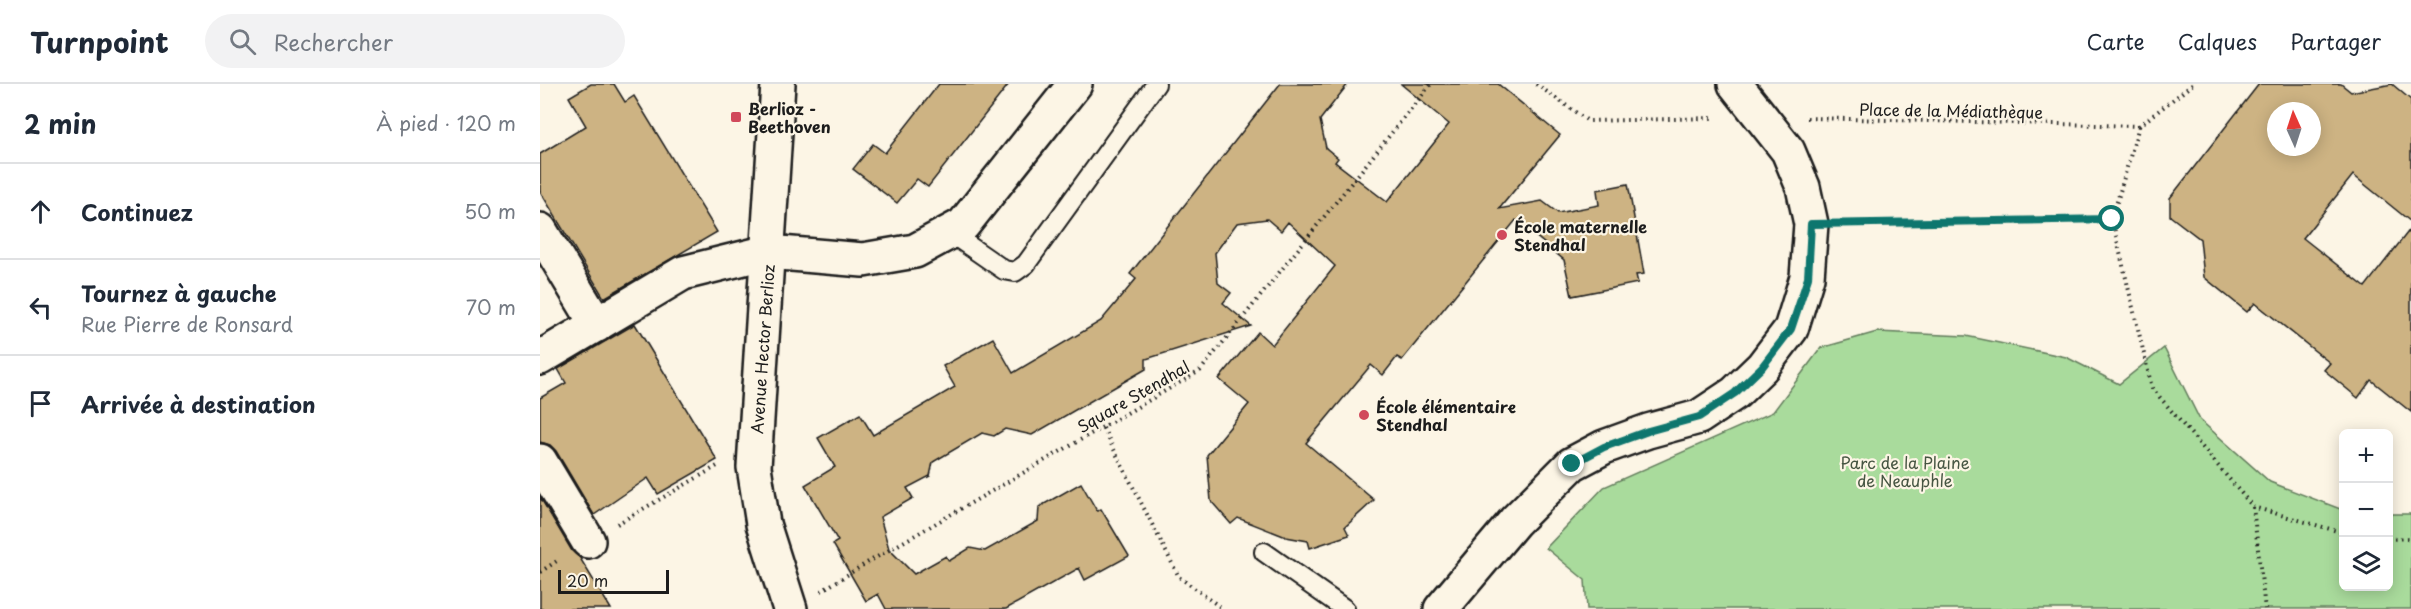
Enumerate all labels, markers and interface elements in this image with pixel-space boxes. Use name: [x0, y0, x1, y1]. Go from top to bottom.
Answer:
search box: [205, 14, 625, 68]
text: Turnpoint: [30, 20, 169, 63]
icon: search: [226, 25, 259, 58]
text: Rechercher: [274, 25, 393, 58]
text: Carte: [2087, 25, 2145, 57]
text: Calques: [2178, 25, 2257, 57]
text: Partager: [2290, 25, 2381, 57]
place label: Berlioz - Beethoven: [748, 96, 831, 138]
street label: Place de la Médiathèque: [1859, 96, 2043, 124]
north arrow: [2267, 102, 2321, 156]
text: 2 min: [24, 104, 97, 143]
text: À pied · 120 m: [376, 108, 516, 138]
marker: Berlioz - Beethoven: [729, 110, 743, 124]
icon: ahead: [24, 195, 57, 228]
text: Continuez: [81, 195, 193, 228]
text: 50 m: [464, 196, 516, 226]
route start: [2098, 205, 2124, 231]
place label: École maternelle Stendhal: [1514, 214, 1647, 256]
marker: École maternelle Stendhal: [1495, 228, 1509, 242]
street label: Avenue Hector Berlioz: [744, 263, 780, 435]
text: Tournez à gauche: [81, 276, 277, 309]
icon: left: [24, 291, 57, 324]
text: 70 m: [466, 292, 516, 322]
text: Rue Pierre de Ronsard: [81, 309, 293, 339]
street label: Square Stendhal: [1072, 354, 1194, 438]
icon: arrive: [24, 387, 57, 420]
text: Arrivée à destination: [81, 387, 315, 420]
place label: École élémentaire Stendhal: [1376, 394, 1516, 436]
marker: École élémentaire Stendhal: [1357, 408, 1371, 422]
map controls: [2339, 429, 2393, 591]
button: +: [2339, 429, 2393, 483]
route end: [1558, 450, 1584, 476]
park label: Parc de la Plaine de Neauphle: [1840, 450, 1970, 492]
button: −: [2339, 483, 2393, 537]
button: layers: [2339, 537, 2393, 591]
scale bar: [558, 567, 669, 594]
text: 20 m: [567, 568, 608, 592]

